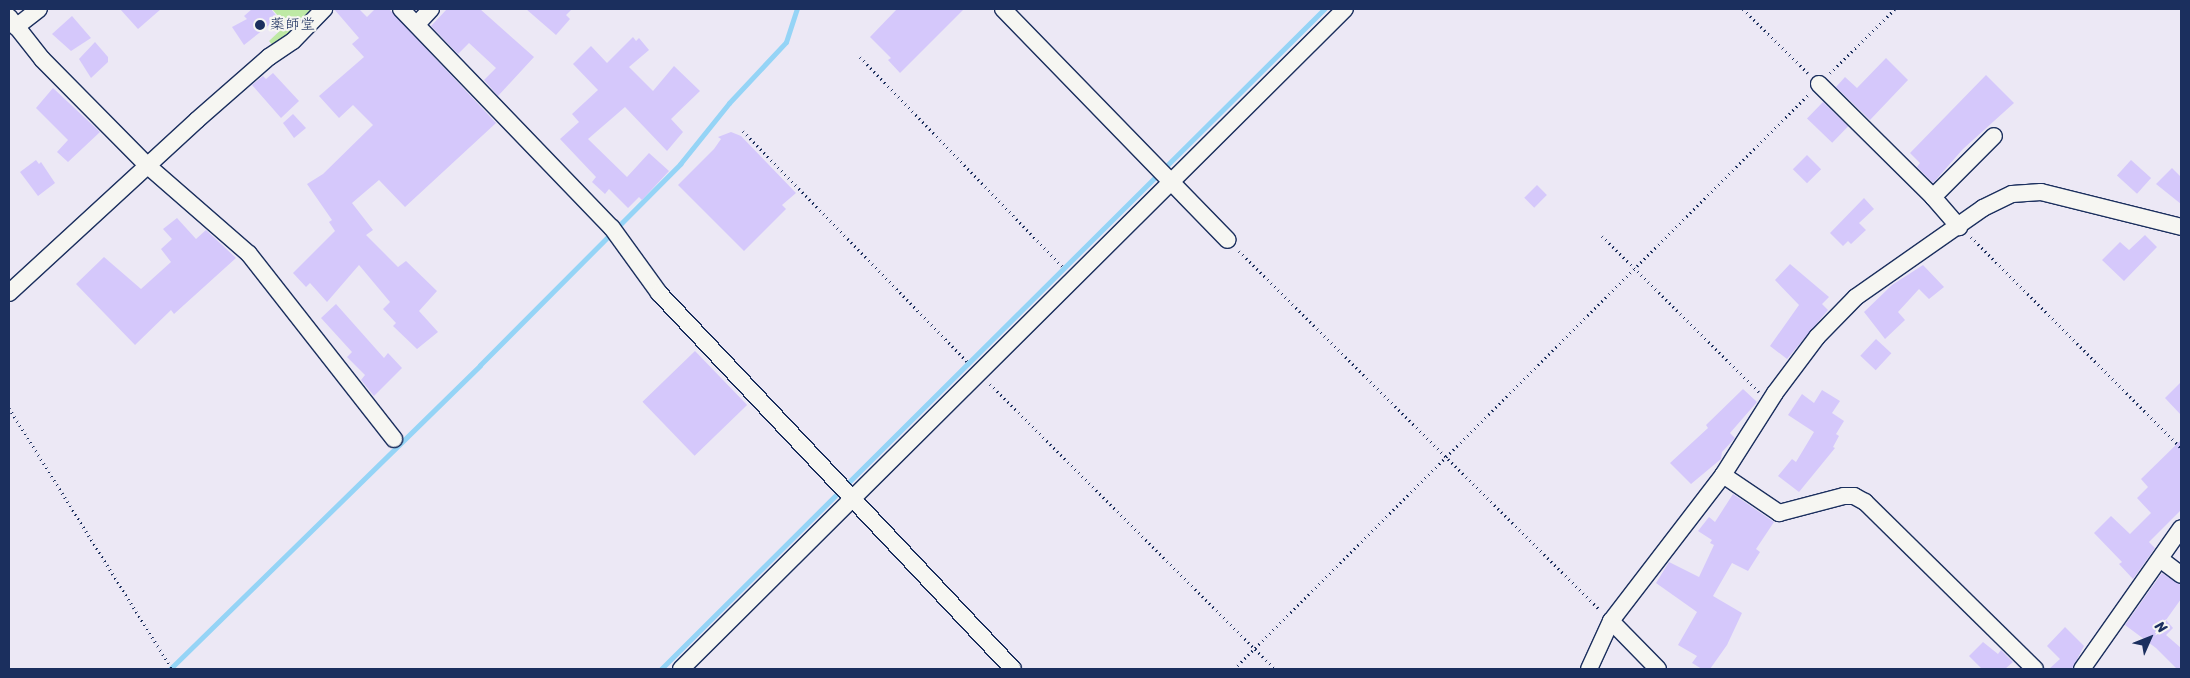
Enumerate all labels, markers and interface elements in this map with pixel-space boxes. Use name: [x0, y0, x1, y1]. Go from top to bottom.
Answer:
place label: 薬師堂: [270, 16, 315, 34]
marker: 薬師堂: [254, 19, 266, 31]
north arrow: [2125, 613, 2175, 663]
text: N: [2149, 615, 2174, 639]

